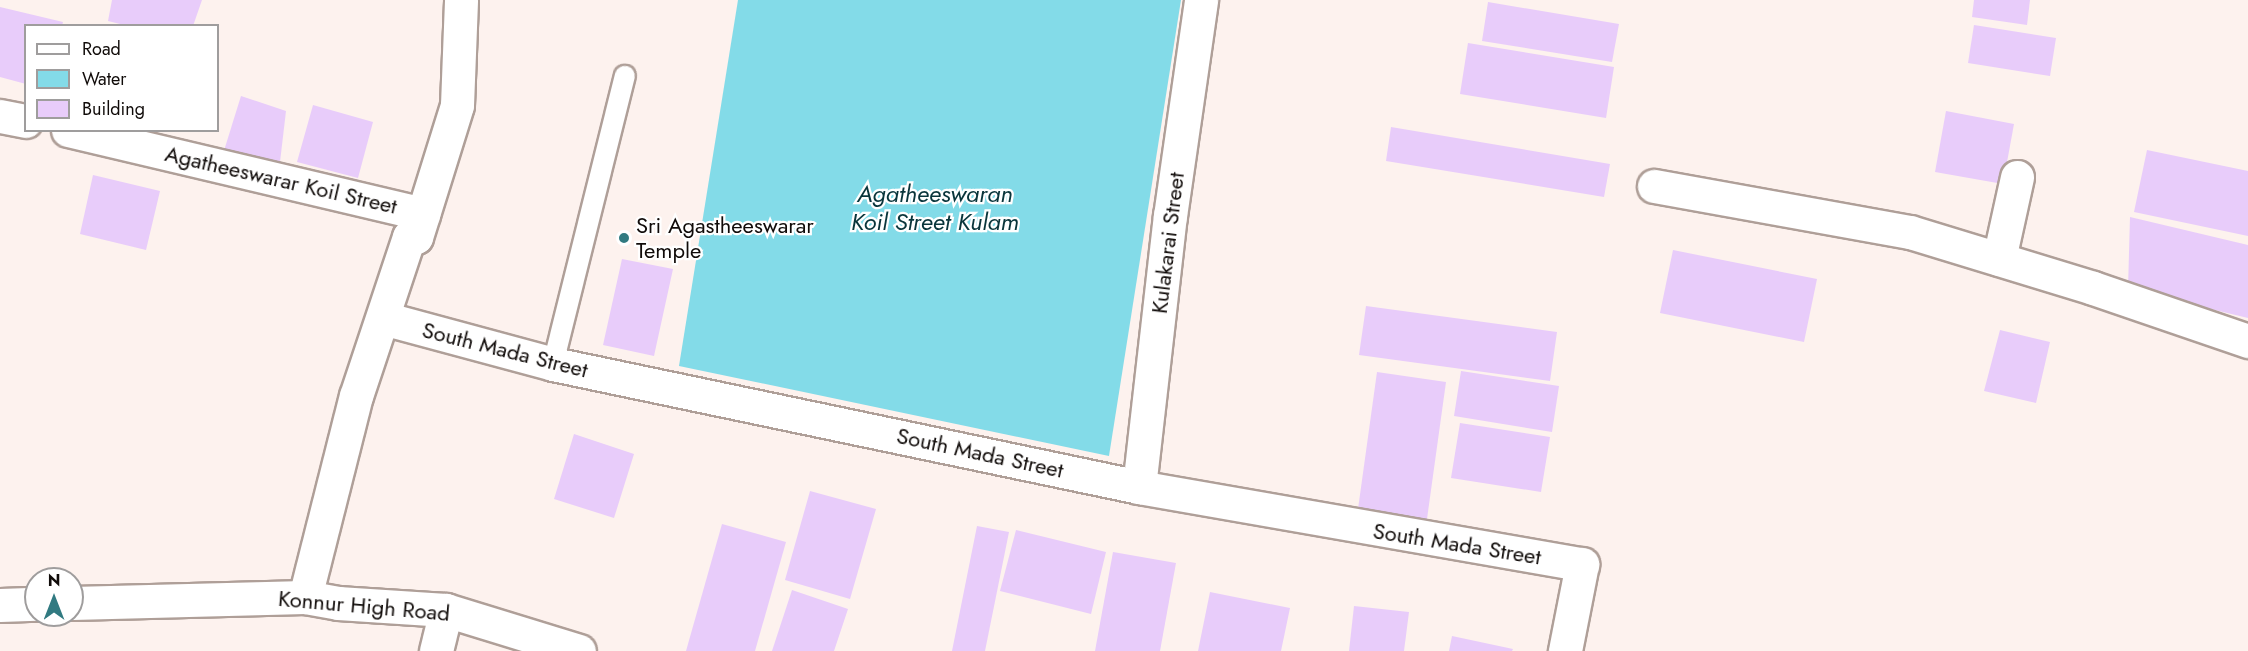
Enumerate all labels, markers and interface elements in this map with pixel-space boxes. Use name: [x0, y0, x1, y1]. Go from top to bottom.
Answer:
legend: [24, 24, 219, 132]
text: Road: [82, 36, 121, 62]
text: Water: [82, 66, 126, 92]
text: Building: [82, 96, 145, 122]
street label: Agatheeswarar Koil Street: [162, 140, 400, 220]
street label: Kulakarai Street: [1146, 171, 1190, 315]
water label: Agatheeswaran Koil Street Kulam: [851, 180, 1019, 236]
place label: Sri Agastheeswarar Temple: [636, 212, 814, 264]
marker: Sri Agastheeswarar Temple: [617, 231, 631, 245]
street label: South Mada Street: [419, 317, 591, 383]
street label: South Mada Street: [894, 422, 1066, 484]
street label: South Mada Street: [1371, 518, 1543, 570]
north arrow: [24, 567, 84, 627]
text: N: [48, 569, 60, 592]
street label: Konnur High Road: [277, 585, 451, 627]

